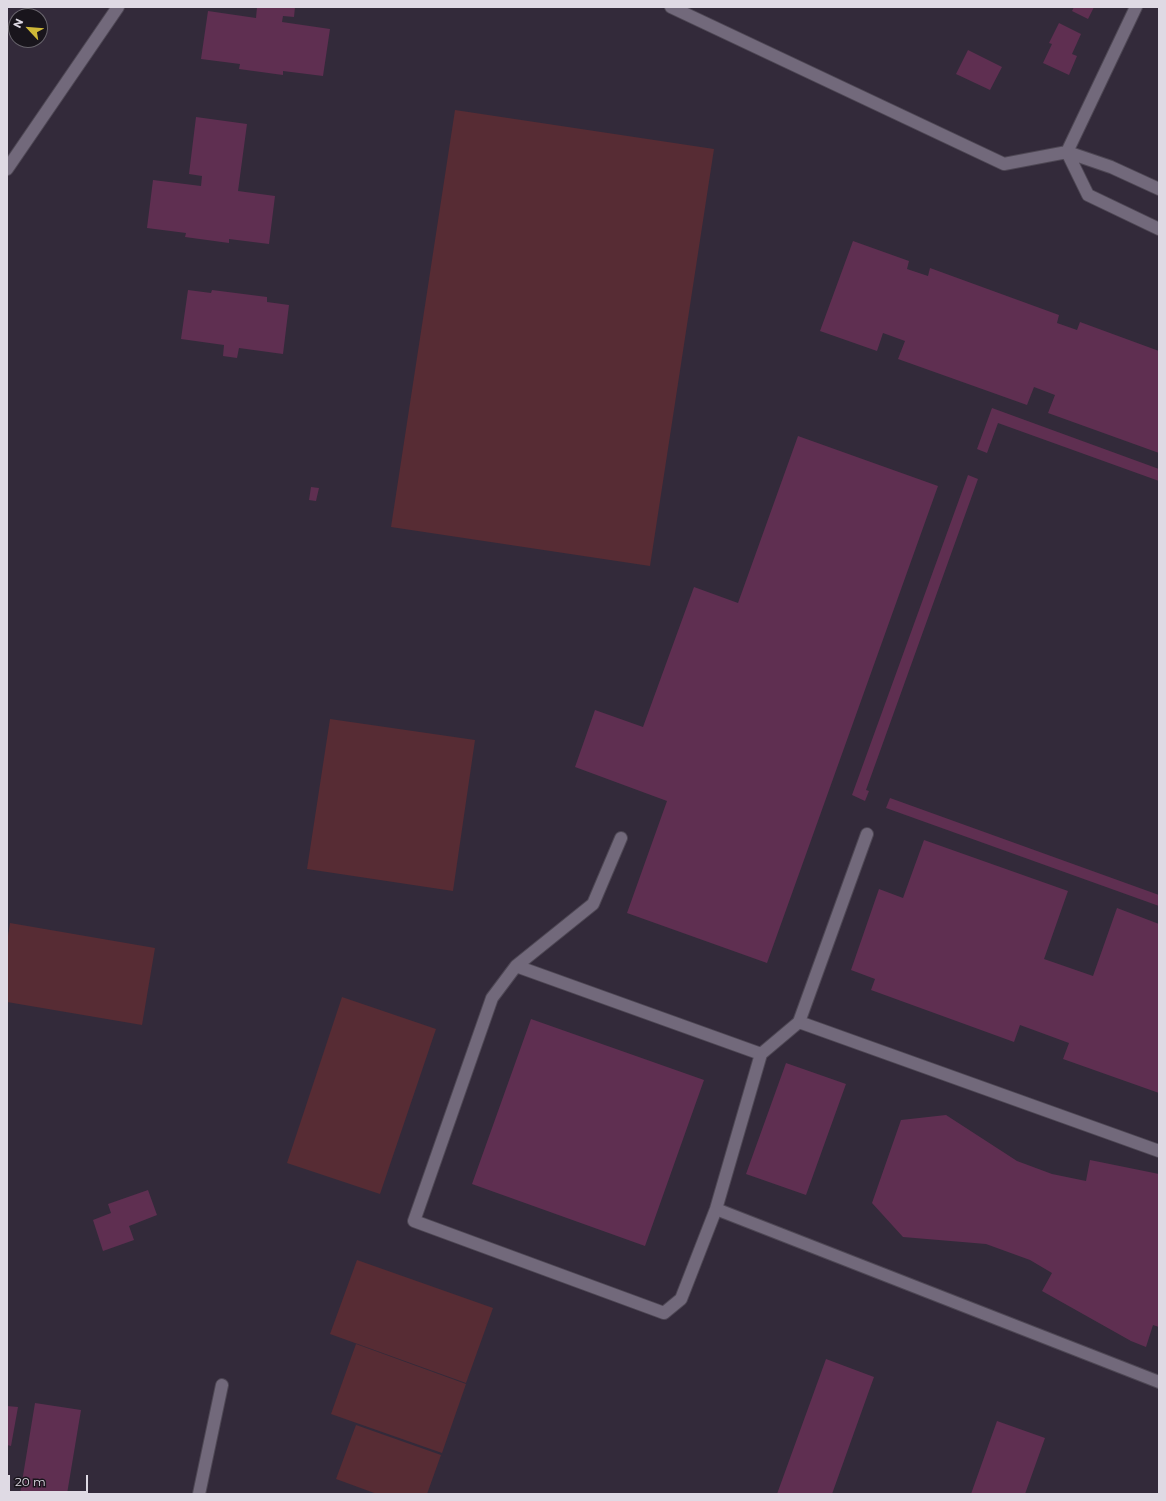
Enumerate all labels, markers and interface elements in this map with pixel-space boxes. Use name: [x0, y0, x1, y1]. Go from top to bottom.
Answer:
north arrow: [8, 8, 48, 48]
text: N: [10, 16, 26, 30]
scale bar: [10, 1467, 90, 1493]
text: 20 m: [15, 1474, 46, 1489]

